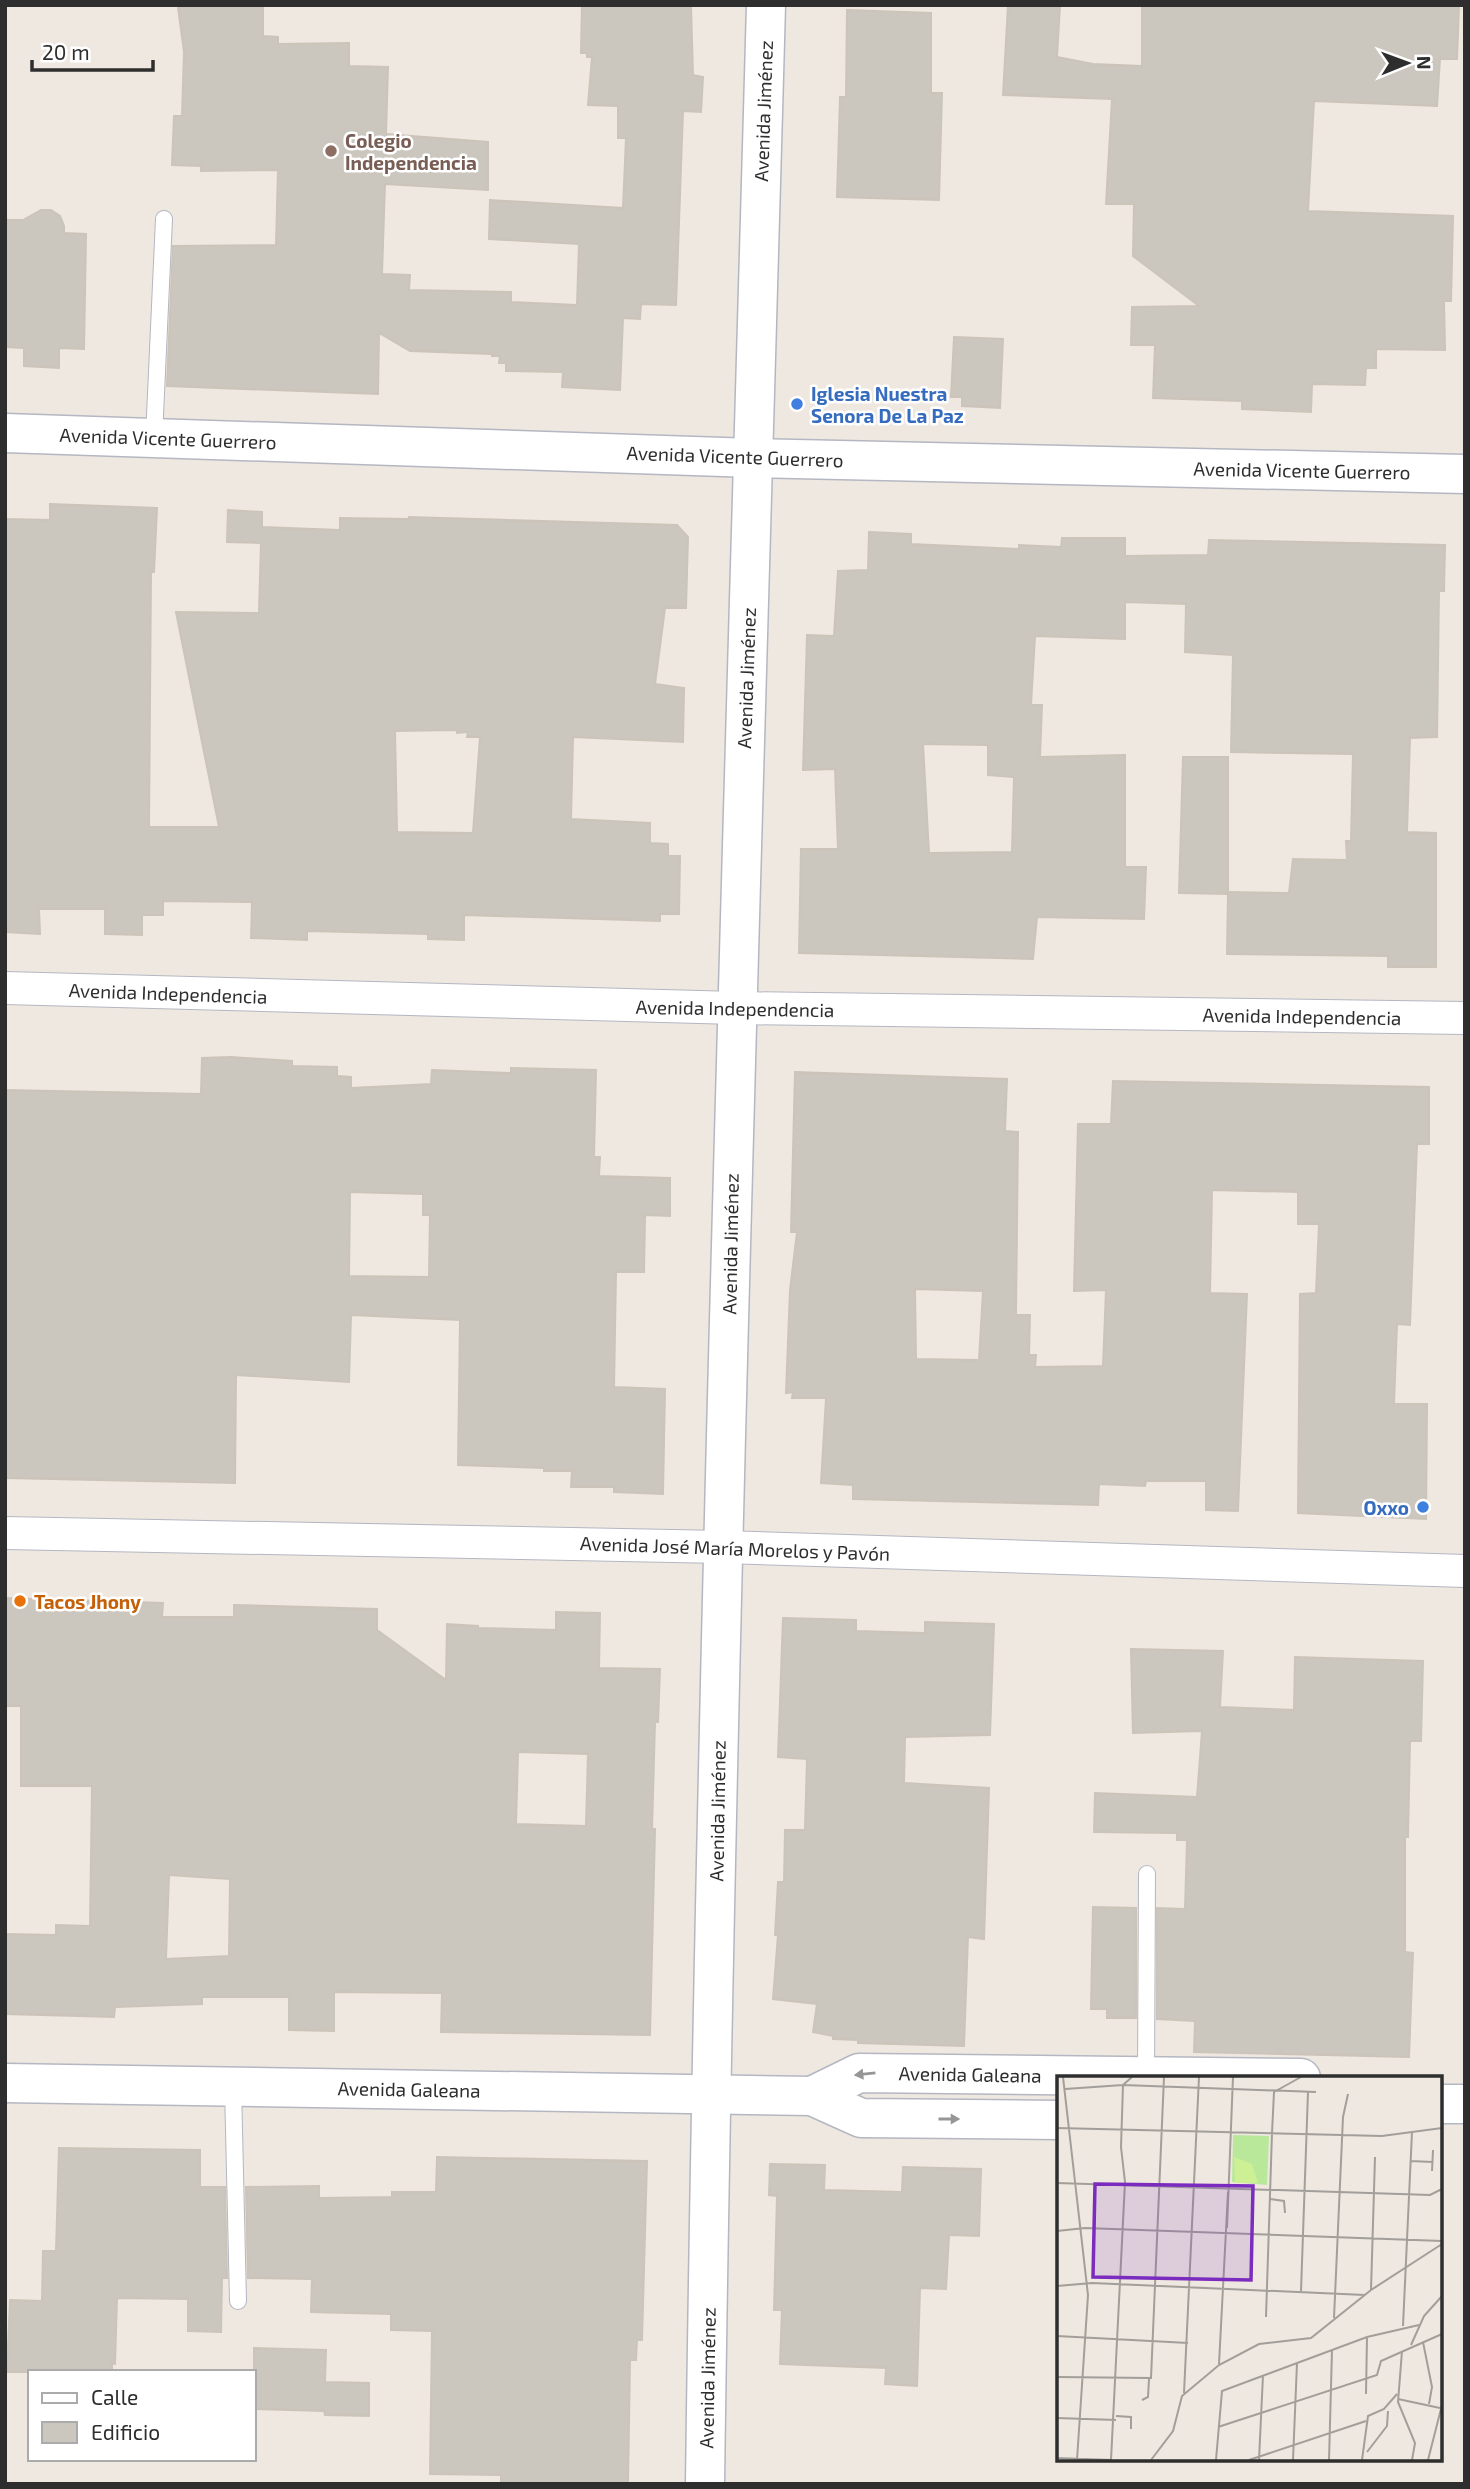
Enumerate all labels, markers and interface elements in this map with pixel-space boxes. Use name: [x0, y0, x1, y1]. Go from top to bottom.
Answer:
scale bar: [32, 28, 152, 72]
north arrow: [1372, 28, 1442, 98]
text: 20 m: [42, 39, 90, 64]
street label: Avenida Jiménez: [749, 40, 777, 182]
text: N: [1413, 56, 1436, 70]
place label: Colegio Independencia: [345, 129, 477, 174]
marker: Colegio Independencia: [323, 143, 339, 159]
place label: Iglesia Nuestra Senora De La Paz: [811, 382, 964, 427]
marker: Iglesia Nuestra Senora De La Paz: [789, 396, 805, 412]
street label: Avenida Vicente Guerrero: [59, 423, 277, 453]
street label: Avenida Vicente Guerrero: [626, 441, 844, 471]
street label: Avenida Vicente Guerrero: [1193, 457, 1411, 483]
street label: Avenida Jiménez: [732, 607, 760, 749]
street label: Avenida Independencia: [68, 978, 268, 1008]
street label: Avenida Independencia: [635, 995, 835, 1021]
street label: Avenida Independencia: [1202, 1003, 1402, 1029]
street label: Avenida Jiménez: [717, 1173, 743, 1315]
place label: Oxxo: [1363, 1496, 1409, 1519]
marker: Oxxo: [1415, 1499, 1431, 1515]
street label: Avenida José María Morelos y Pavón: [580, 1531, 890, 1565]
place label: Tacos Jhony: [34, 1590, 141, 1614]
marker: Tacos Jhony: [12, 1593, 28, 1609]
street label: Avenida Jiménez: [704, 1740, 730, 1882]
street label: Avenida Galeana: [898, 2061, 1042, 2087]
one-way arrow: [854, 2069, 876, 2080]
street label: Avenida Galeana: [337, 2076, 481, 2102]
inset map: [1057, 2076, 1442, 2461]
one-way arrow: [938, 2113, 960, 2125]
street label: Avenida Jiménez: [694, 2307, 720, 2449]
legend: [28, 2370, 256, 2461]
text: Calle: [91, 2384, 138, 2409]
text: Edificio: [91, 2419, 160, 2444]

